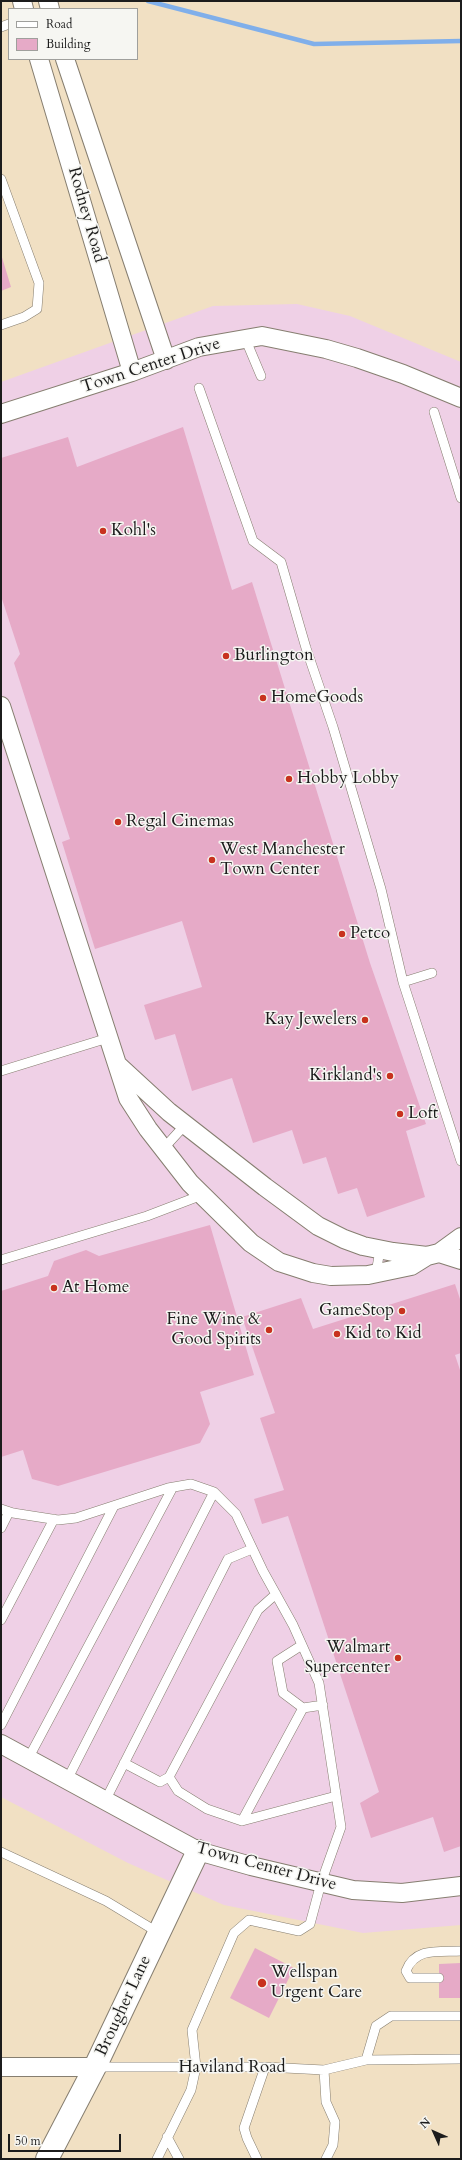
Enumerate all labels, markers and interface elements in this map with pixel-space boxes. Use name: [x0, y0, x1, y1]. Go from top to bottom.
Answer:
legend: [8, 8, 138, 60]
text: Road: [46, 16, 72, 32]
text: Building: [46, 36, 90, 52]
street label: Rodney Road: [63, 165, 109, 265]
street label: Town Center Drive: [79, 334, 223, 398]
place label: Kohl's: [111, 521, 156, 541]
marker: Kohl's: [98, 526, 108, 536]
place label: Burlington: [234, 646, 314, 666]
marker: Burlington: [221, 651, 231, 661]
place label: HomeGoods: [271, 688, 363, 708]
marker: HomeGoods: [258, 693, 268, 703]
place label: Hobby Lobby: [297, 769, 399, 789]
marker: Hobby Lobby: [284, 774, 294, 784]
place label: Regal Cinemas: [126, 812, 234, 832]
marker: Regal Cinemas: [113, 817, 123, 827]
place label: West Manchester Town Center: [220, 840, 345, 880]
marker: West Manchester Town Center: [207, 855, 217, 865]
place label: Petco: [350, 924, 390, 944]
marker: Petco: [337, 929, 347, 939]
place label: Kay Jewelers: [265, 1010, 357, 1030]
marker: Kay Jewelers: [360, 1015, 370, 1025]
place label: Kirkland's: [309, 1066, 382, 1086]
marker: Kirkland's: [385, 1071, 395, 1081]
place label: Loft: [408, 1104, 438, 1124]
marker: Loft: [395, 1109, 405, 1119]
place label: At Home: [62, 1278, 130, 1298]
marker: At Home: [49, 1283, 59, 1293]
place label: GameStop: [319, 1301, 394, 1321]
marker: GameStop: [397, 1306, 407, 1316]
place label: Fine Wine & Good Spirits: [166, 1310, 261, 1350]
place label: Kid to Kid: [345, 1324, 422, 1344]
marker: Fine Wine & Good Spirits: [264, 1325, 274, 1335]
marker: Kid to Kid: [332, 1329, 342, 1339]
place label: Walmart Supercenter: [305, 1638, 390, 1678]
marker: Walmart Supercenter: [393, 1653, 403, 1663]
street label: Town Center Drive: [193, 1838, 339, 1896]
street label: Brougher Lane: [92, 1952, 156, 2060]
place label: Wellspan Urgent Care: [271, 1963, 362, 2003]
marker: Wellspan Urgent Care: [256, 1977, 268, 1989]
street label: Haviland Road: [178, 2058, 286, 2078]
north arrow: [414, 2112, 454, 2152]
text: N: [416, 2114, 434, 2132]
scale bar: [10, 2126, 123, 2152]
text: 50 m: [15, 2133, 41, 2149]

